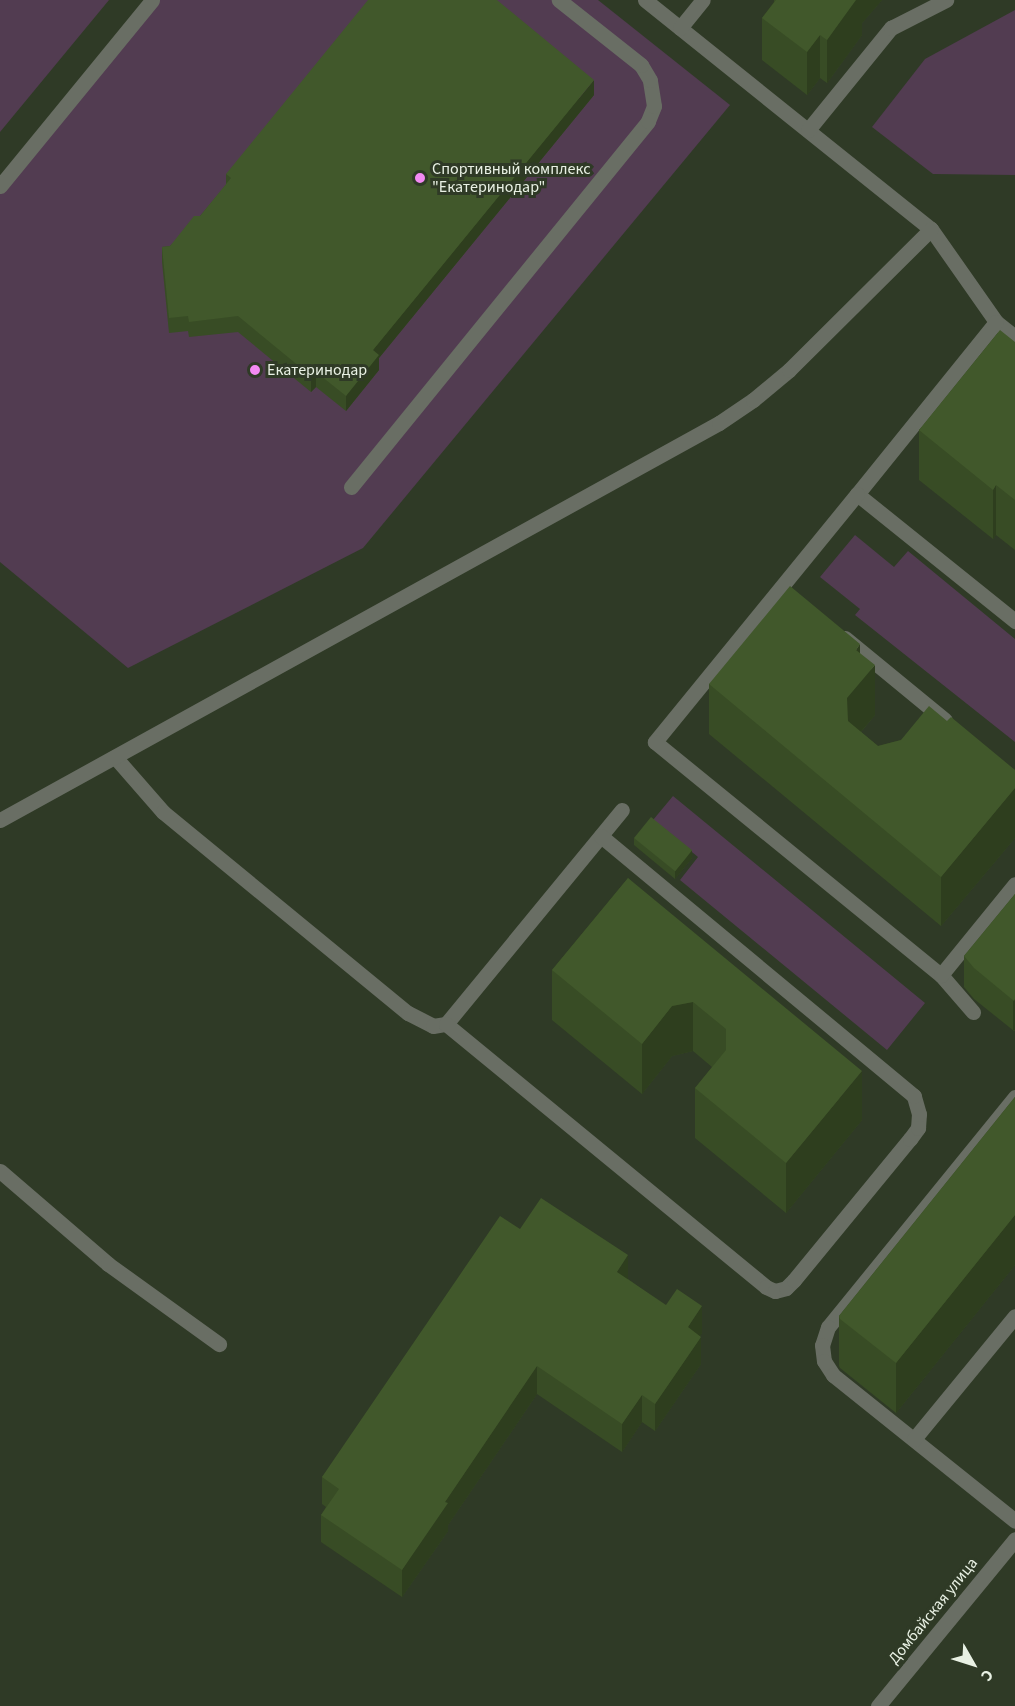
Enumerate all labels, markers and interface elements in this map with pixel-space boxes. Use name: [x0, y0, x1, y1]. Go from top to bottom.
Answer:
place label: Спортивный комплекс "Екатеринодар": [432, 159, 590, 197]
marker: Спортивный комплекс "Екатеринодар": [413, 171, 427, 185]
place label: Екатеринодар: [267, 360, 367, 380]
marker: Екатеринодар: [248, 363, 262, 377]
street label: Домбайская улица: [884, 1554, 982, 1668]
north arrow: [943, 1634, 1003, 1694]
text: С: [976, 1665, 998, 1686]

